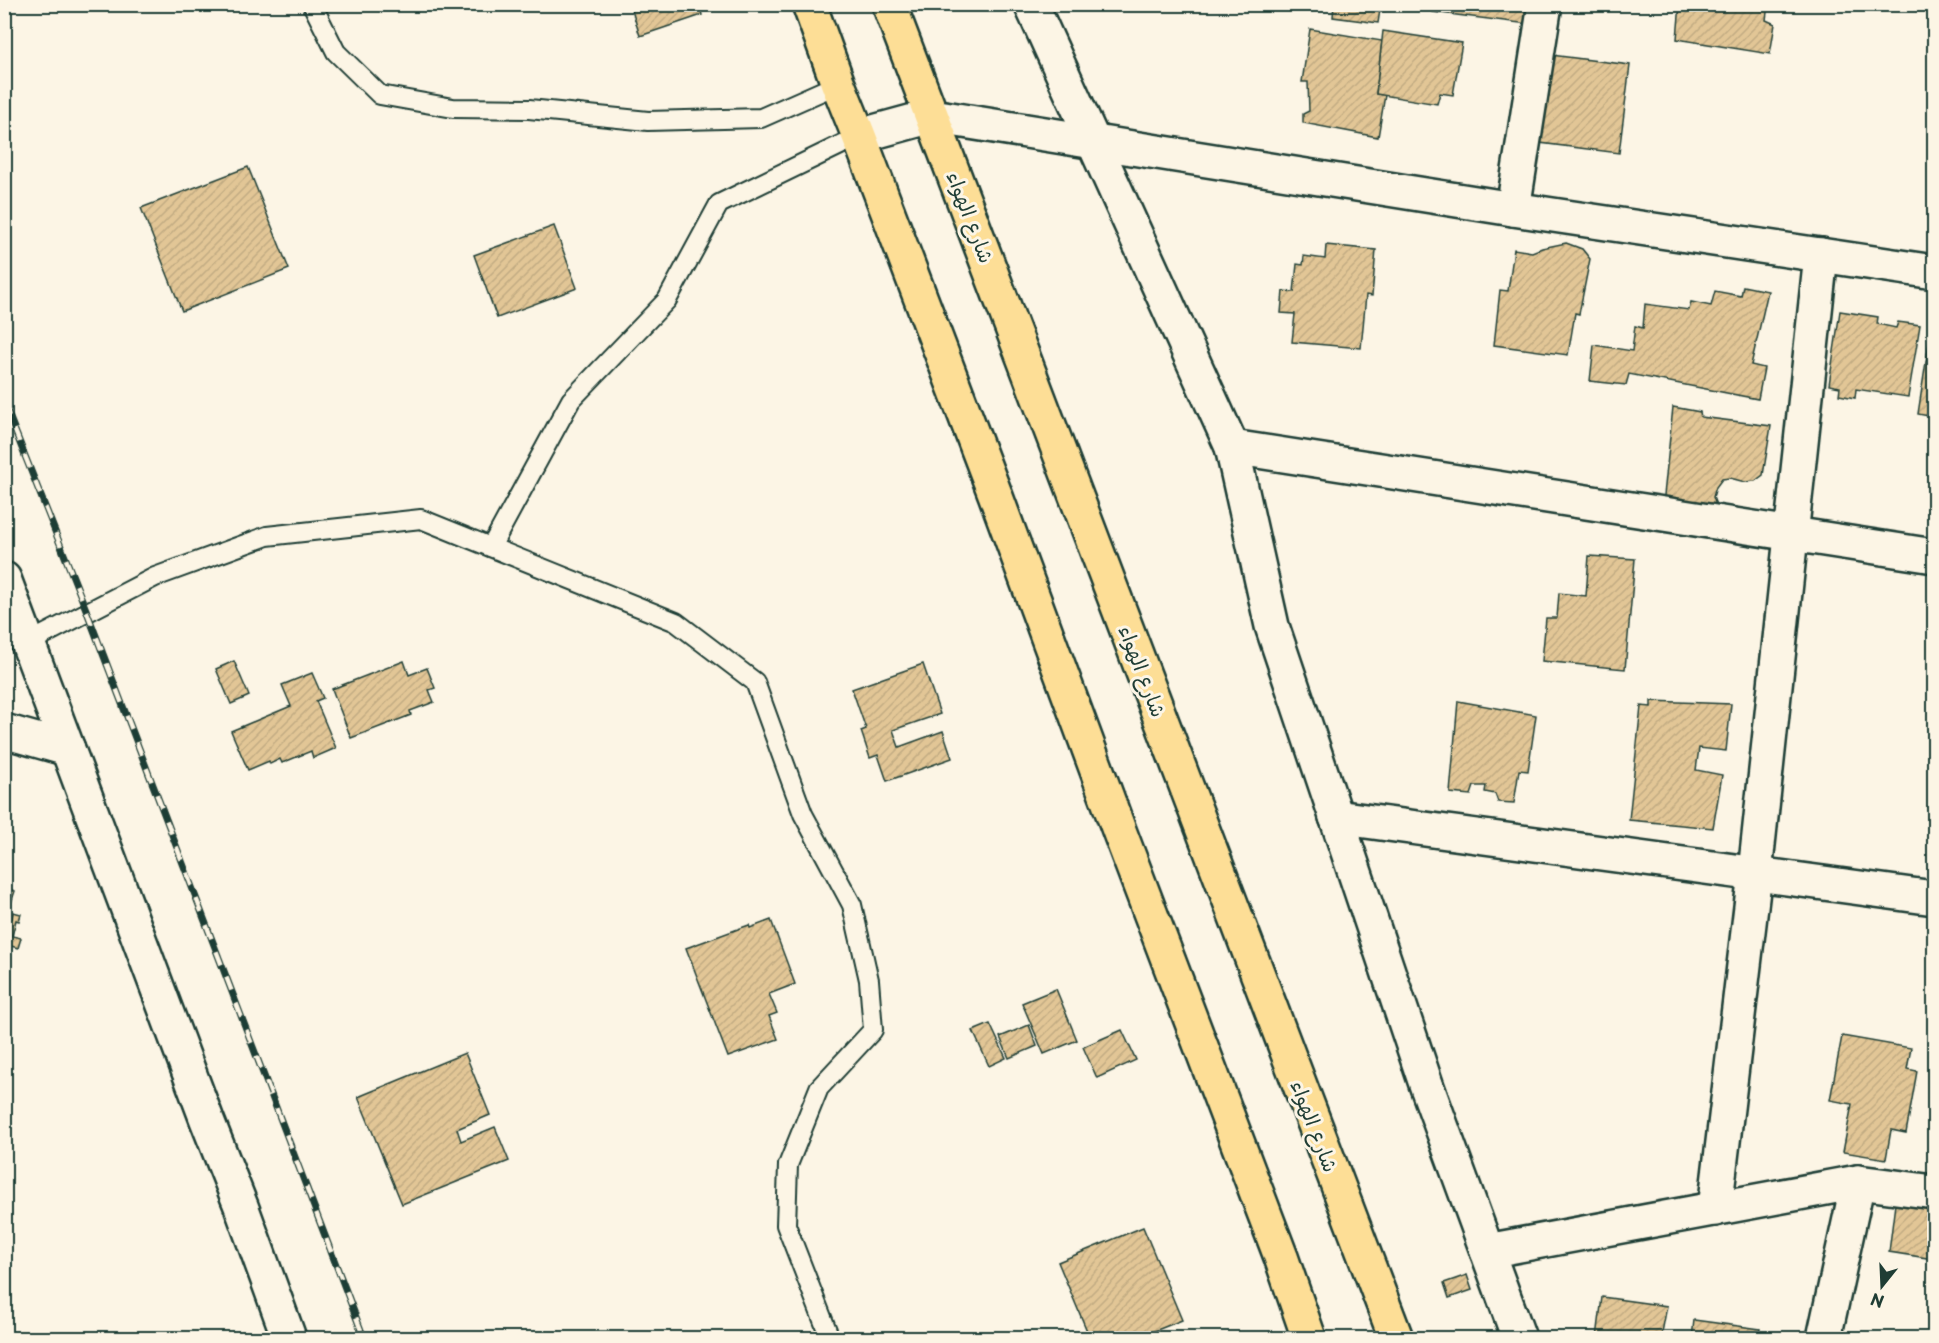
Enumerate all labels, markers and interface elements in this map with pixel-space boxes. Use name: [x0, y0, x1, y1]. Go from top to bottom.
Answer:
street label: شارع الهواء: [940, 167, 1002, 267]
street label: شارع الهواء: [1112, 621, 1174, 721]
street label: شارع الهواء: [1284, 1076, 1346, 1176]
north arrow: [1852, 1256, 1912, 1316]
text: N: [1867, 1288, 1887, 1315]

